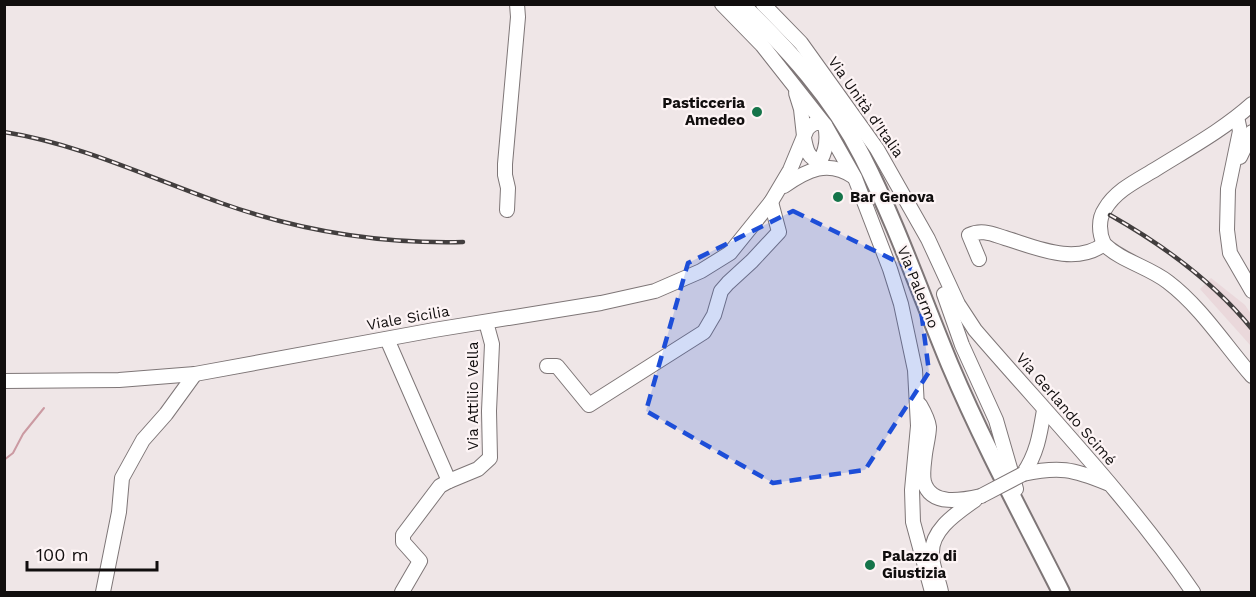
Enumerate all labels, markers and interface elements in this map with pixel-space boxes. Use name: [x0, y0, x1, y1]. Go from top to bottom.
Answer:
street label: Via Unità d'Italia: [824, 53, 908, 162]
place label: Pasticceria Amedeo: [662, 94, 745, 129]
marker: Pasticceria Amedeo: [750, 105, 764, 119]
place label: Bar Genova: [850, 188, 934, 206]
marker: Bar Genova: [831, 190, 845, 204]
street label: Via Palermo: [893, 243, 943, 331]
street label: Viale Sicilia: [365, 302, 451, 334]
street label: Via Attilio Vella: [464, 341, 482, 450]
street label: Via Gerlando Scimé: [1012, 349, 1120, 469]
scale bar: [27, 534, 158, 572]
text: 100 m: [36, 544, 89, 565]
place label: Palazzo di Giustizia: [882, 547, 957, 582]
marker: Palazzo di Giustizia: [863, 558, 877, 572]

